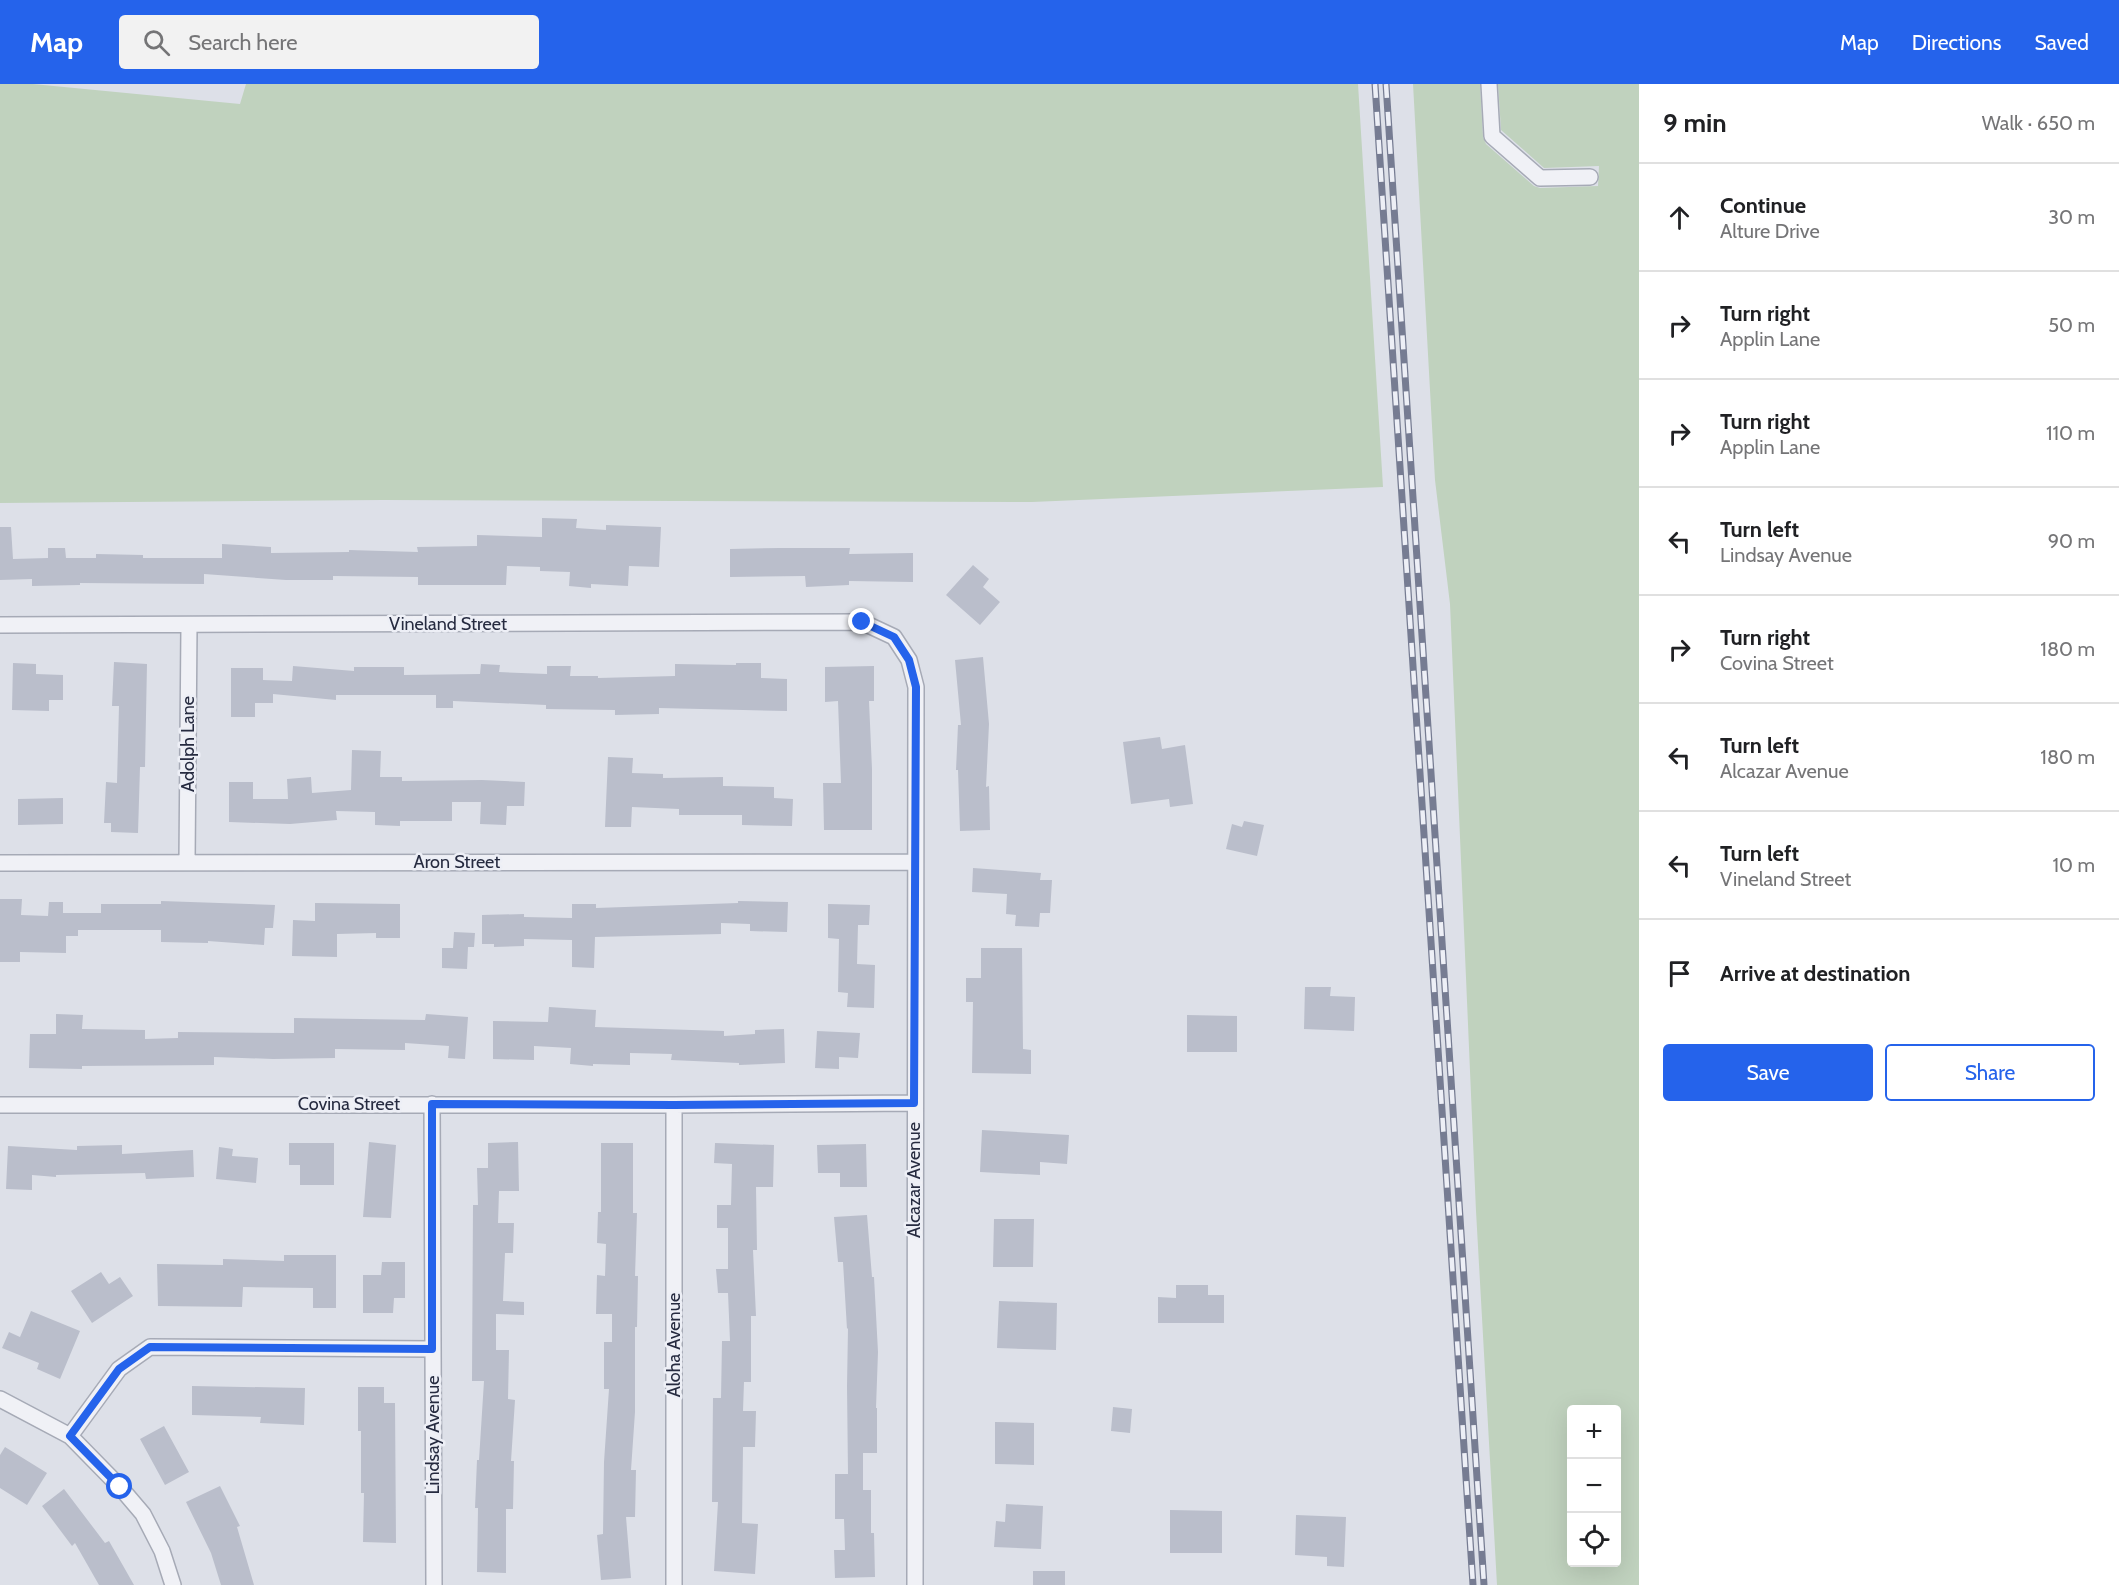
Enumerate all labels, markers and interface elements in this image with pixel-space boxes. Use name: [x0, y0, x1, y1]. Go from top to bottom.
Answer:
search box: [119, 15, 539, 69]
text: Map: [30, 25, 83, 59]
icon: search: [140, 26, 173, 59]
text: Search here: [188, 29, 297, 56]
text: Map: [1840, 30, 1879, 55]
text: Directions: [1912, 30, 2001, 55]
text: Saved: [2034, 30, 2089, 55]
text: 9 min: [1663, 107, 1727, 139]
text: Walk · 650 m: [1982, 111, 2095, 135]
text: Continue: [1720, 192, 1806, 219]
icon: ahead: [1663, 201, 1696, 234]
text: 30 m: [2048, 205, 2095, 229]
text: Alture Drive: [1720, 219, 1820, 243]
text: Turn right: [1720, 300, 1810, 327]
icon: right: [1663, 309, 1696, 342]
text: 50 m: [2048, 313, 2095, 337]
text: Applin Lane: [1720, 327, 1820, 351]
text: Turn right: [1720, 408, 1810, 435]
icon: right: [1663, 417, 1696, 450]
text: 110 m: [2046, 421, 2095, 445]
text: Applin Lane: [1720, 435, 1820, 459]
text: Turn left: [1720, 516, 1799, 543]
icon: left: [1663, 525, 1696, 558]
text: 90 m: [2048, 529, 2095, 553]
text: Lindsay Avenue: [1720, 543, 1852, 567]
route end: [848, 608, 874, 634]
street label: Vineland Street: [389, 613, 507, 635]
text: Turn right: [1720, 624, 1810, 651]
icon: right: [1663, 633, 1696, 666]
text: 180 m: [2040, 637, 2095, 661]
text: Covina Street: [1720, 651, 1834, 675]
street label: Adolph Lane: [177, 696, 199, 792]
text: Turn left: [1720, 732, 1799, 759]
icon: left: [1663, 741, 1696, 774]
text: 180 m: [2040, 745, 2095, 769]
text: Alcazar Avenue: [1720, 759, 1849, 783]
text: Turn left: [1720, 840, 1799, 867]
icon: left: [1663, 849, 1696, 882]
street label: Aron Street: [414, 851, 500, 873]
text: 10 m: [2052, 853, 2095, 877]
text: Vineland Street: [1720, 867, 1851, 891]
icon: arrive: [1663, 957, 1696, 990]
text: Arrive at destination: [1720, 960, 1910, 987]
button: Save: [1663, 1044, 1873, 1101]
button: Share: [1885, 1044, 2095, 1101]
street label: Covina Street: [298, 1093, 400, 1115]
street label: Alcazar Avenue: [903, 1122, 925, 1238]
street label: Aloha Avenue: [663, 1293, 685, 1397]
street label: Lindsay Avenue: [422, 1376, 444, 1494]
map controls: [1567, 1405, 1621, 1567]
button: +: [1567, 1405, 1621, 1459]
button: −: [1567, 1459, 1621, 1513]
route start: [106, 1473, 132, 1499]
button: locate: [1567, 1513, 1621, 1567]

